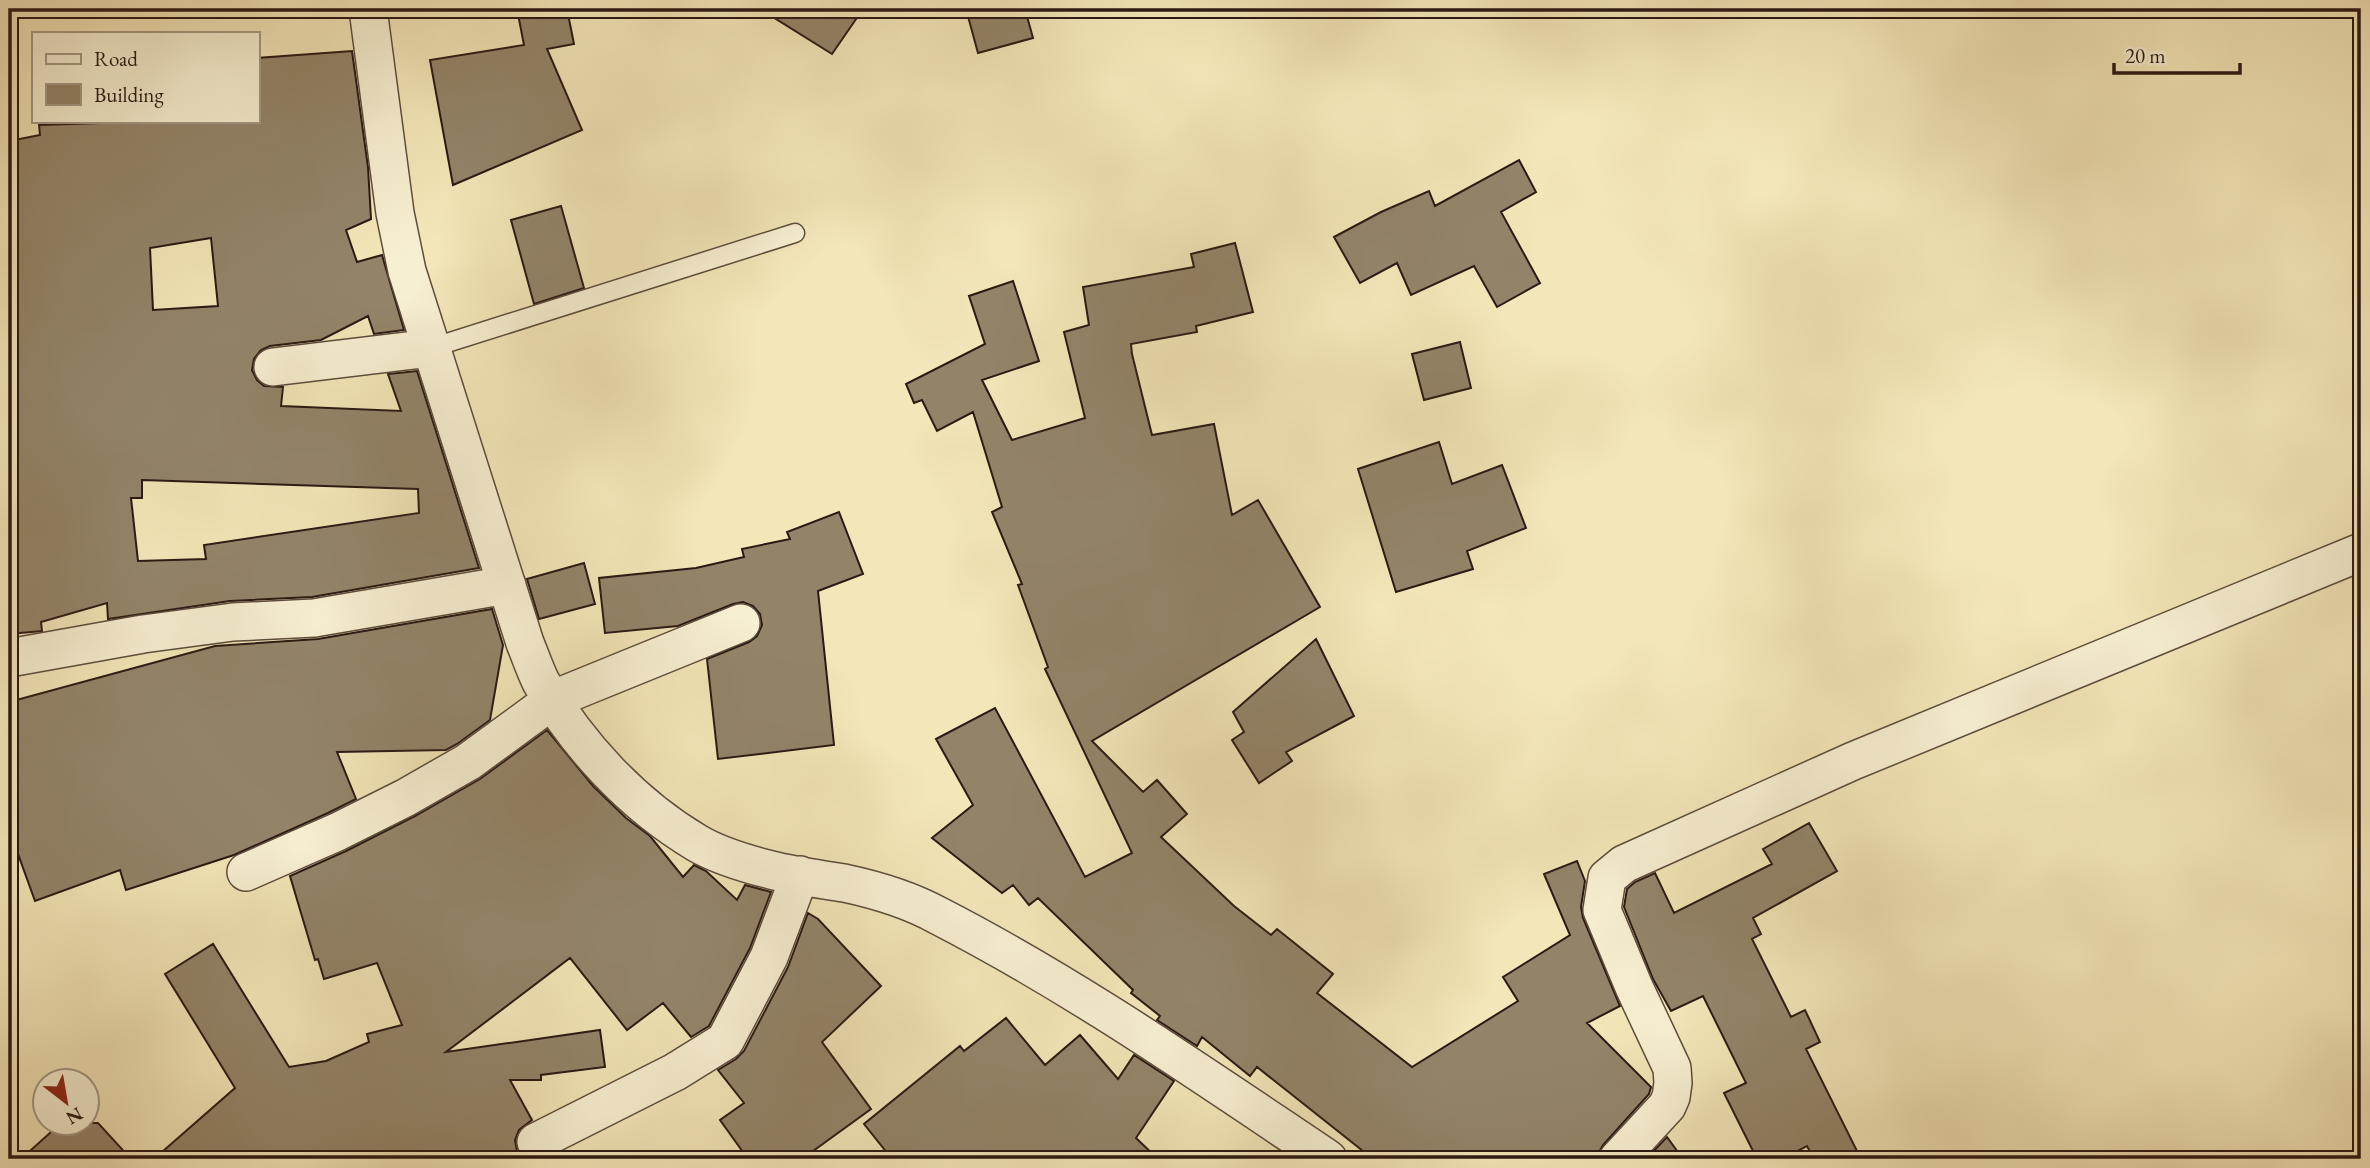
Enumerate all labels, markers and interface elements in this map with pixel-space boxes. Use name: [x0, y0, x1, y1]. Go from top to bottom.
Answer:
legend: [32, 32, 259, 122]
scale bar: [2114, 32, 2240, 76]
text: 20 m: [2125, 42, 2166, 69]
text: Road: [94, 45, 138, 72]
text: Building: [94, 81, 164, 108]
north arrow: [32, 1066, 102, 1136]
text: N: [61, 1101, 88, 1131]

